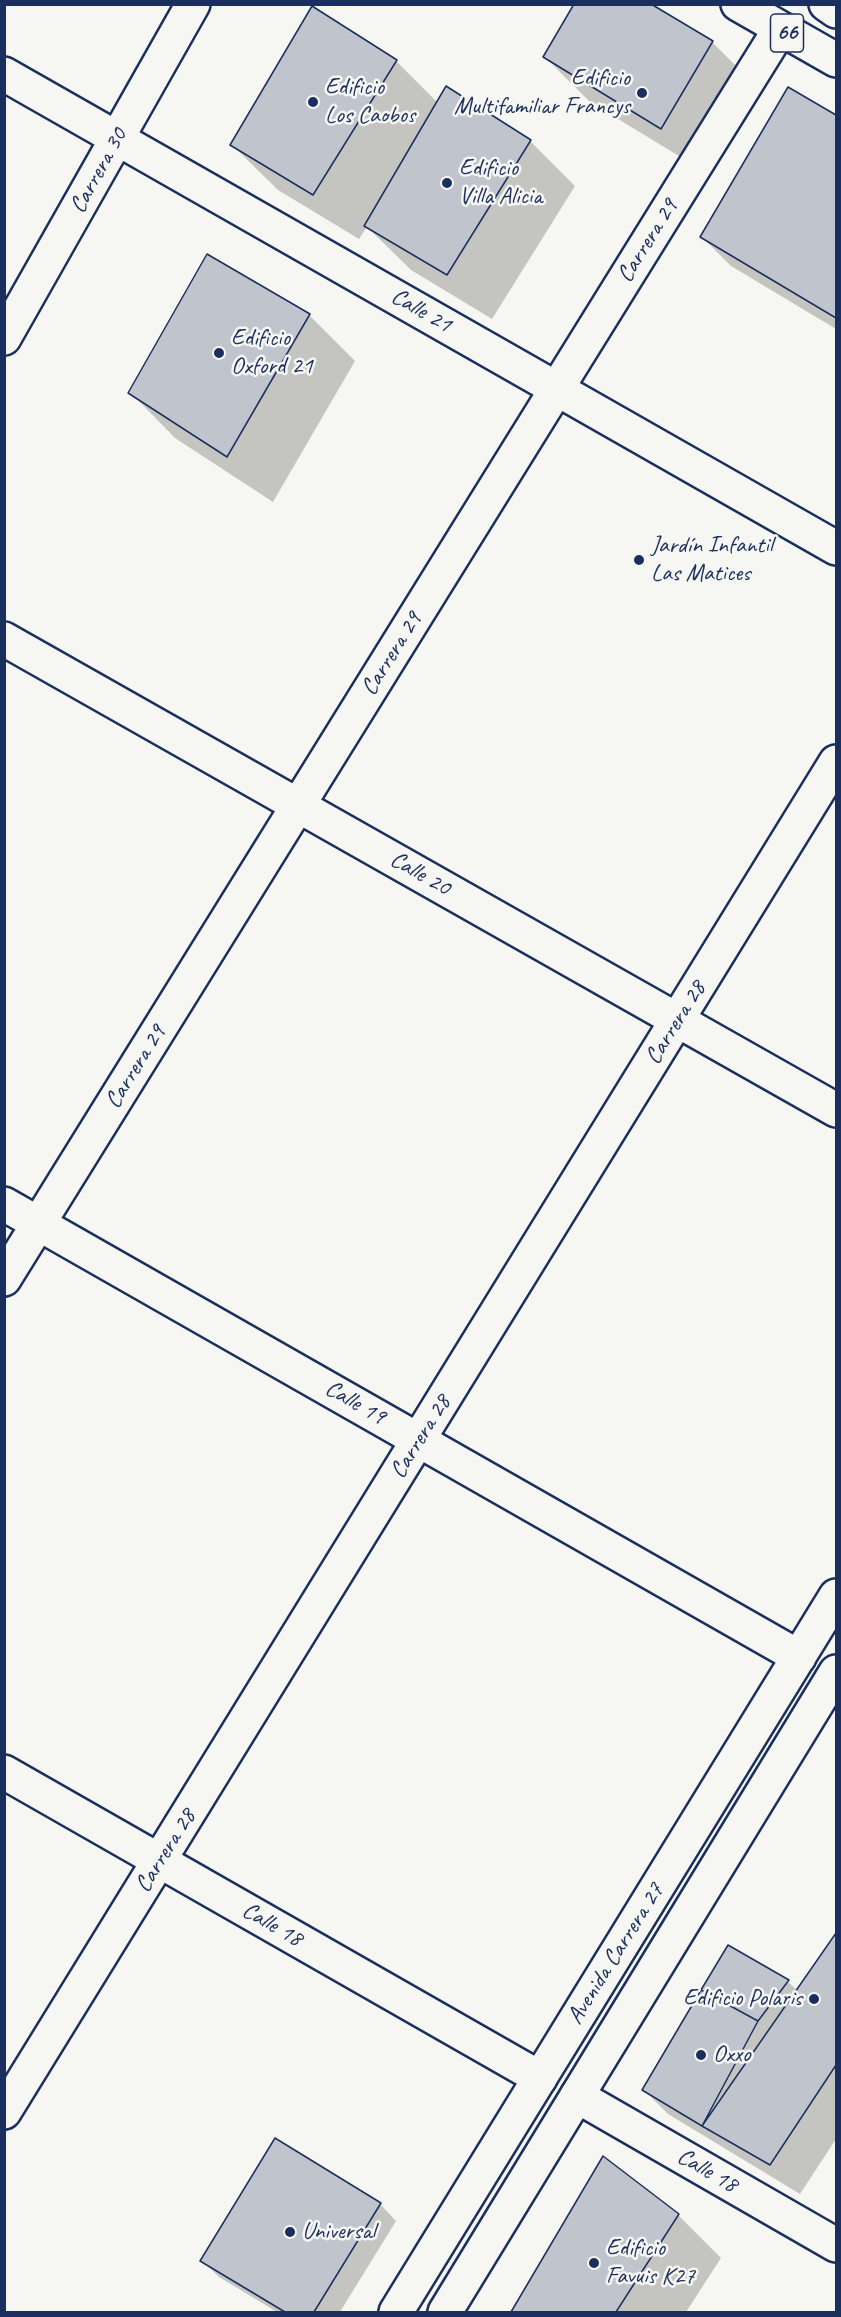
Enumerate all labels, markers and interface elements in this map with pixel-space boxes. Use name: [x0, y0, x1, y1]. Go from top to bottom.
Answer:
road number: 66: [770, 14, 804, 52]
place label: Edificio Multifamiliar Francys: [454, 65, 630, 121]
place label: Edificio Los Caobos: [325, 74, 415, 130]
marker: Edificio Multifamiliar Francys: [635, 86, 649, 100]
marker: Edificio Los Caobos: [306, 95, 320, 109]
street label: Carrera 30: [64, 123, 134, 219]
place label: Edificio Villa Alicia: [459, 155, 542, 211]
marker: Edificio Villa Alicia: [440, 176, 454, 190]
street label: Carrera 29: [611, 194, 685, 288]
street label: Calle 21: [386, 282, 456, 340]
place label: Edificio Oxford 21: [231, 325, 313, 381]
marker: Edificio Oxford 21: [212, 346, 226, 360]
place label: Jardín Infantil Las Matices: [651, 532, 773, 588]
marker: Jardín Infantil Las Matices: [632, 553, 646, 567]
street label: Carrera 29: [355, 607, 429, 701]
street label: Calle 20: [385, 845, 455, 903]
street label: Carrera 28: [639, 976, 713, 1070]
street label: Carrera 29: [99, 1020, 173, 1114]
street label: Calle 19: [320, 1374, 390, 1432]
street label: Carrera 28: [384, 1390, 458, 1484]
street label: Carrera 28: [129, 1804, 203, 1898]
street label: Avenida Carrera 27: [561, 1878, 671, 2030]
street label: Calle 18: [237, 1896, 307, 1954]
place label: Edificio Polaris: [683, 1985, 802, 2013]
marker: Edificio Polaris: [807, 1992, 821, 2006]
place label: Oxxo: [713, 2041, 751, 2069]
marker: Oxxo: [694, 2048, 708, 2062]
street label: Calle 18: [672, 2142, 742, 2200]
place label: Universal: [302, 2218, 375, 2246]
marker: Universal: [283, 2225, 297, 2239]
place label: Edificio Favuis K27: [606, 2235, 695, 2291]
marker: Edificio Favuis K27: [587, 2256, 601, 2270]

